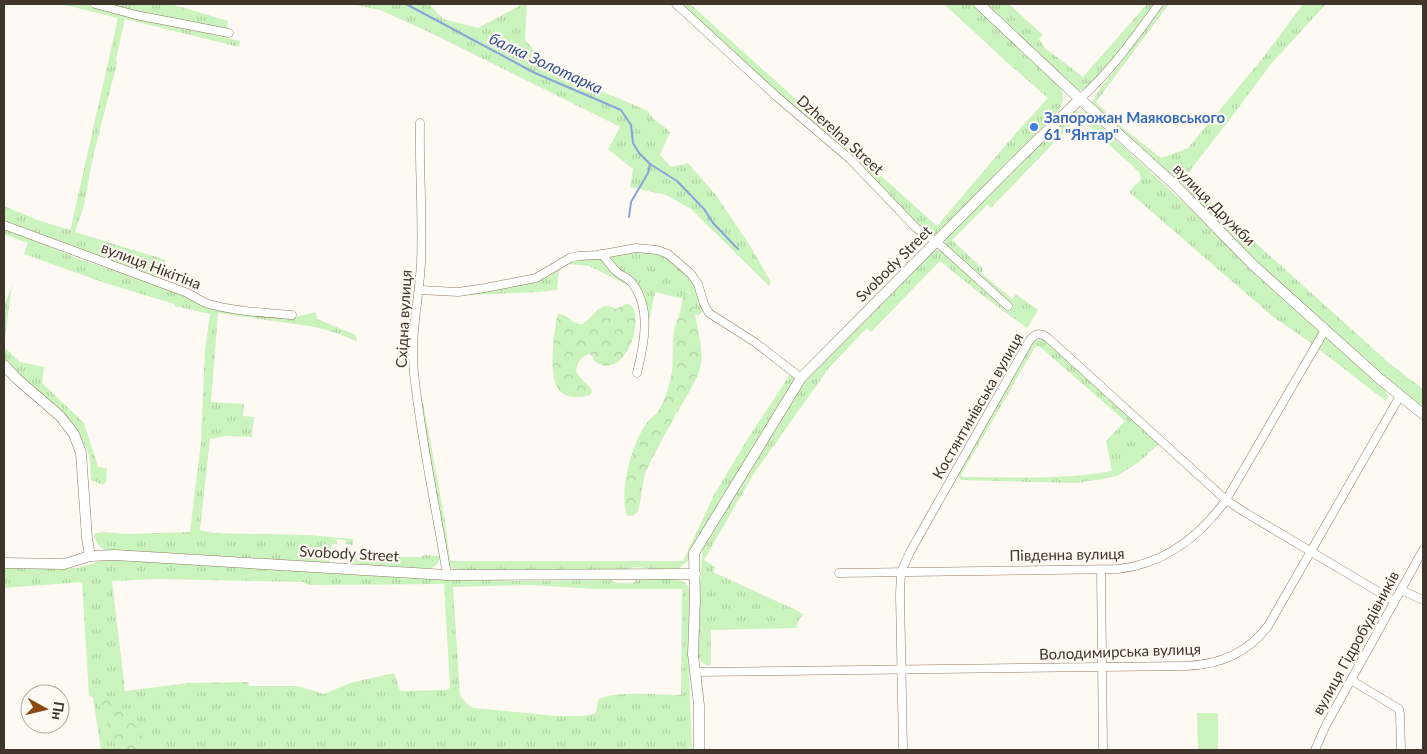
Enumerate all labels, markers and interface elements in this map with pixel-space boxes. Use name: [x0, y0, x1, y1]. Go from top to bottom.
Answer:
water label: балка Золотарка: [486, 28, 606, 97]
street label: Dzherelna Street: [794, 91, 888, 178]
place label: Запорожан Маяковського 61 "Янтар": [1044, 108, 1226, 143]
marker: Запорожан Маяковського 61 "Янтар": [1028, 121, 1040, 133]
street label: вулиця Дружби: [1170, 160, 1259, 249]
street label: Svobody Street: [852, 221, 935, 305]
street label: вулиця Нікітіна: [99, 238, 204, 292]
street label: Східна вулиця: [391, 269, 415, 368]
street label: Костянтинівська вулиця: [928, 329, 1026, 482]
street label: Svobody Street: [299, 541, 400, 565]
street label: Південна вулиця: [1009, 544, 1125, 564]
street label: вулиця Гідробудівників: [1308, 568, 1402, 718]
street label: Володимирська вулиця: [1039, 639, 1201, 663]
north arrow: [20, 684, 70, 734]
text: Пн: [49, 701, 68, 721]

